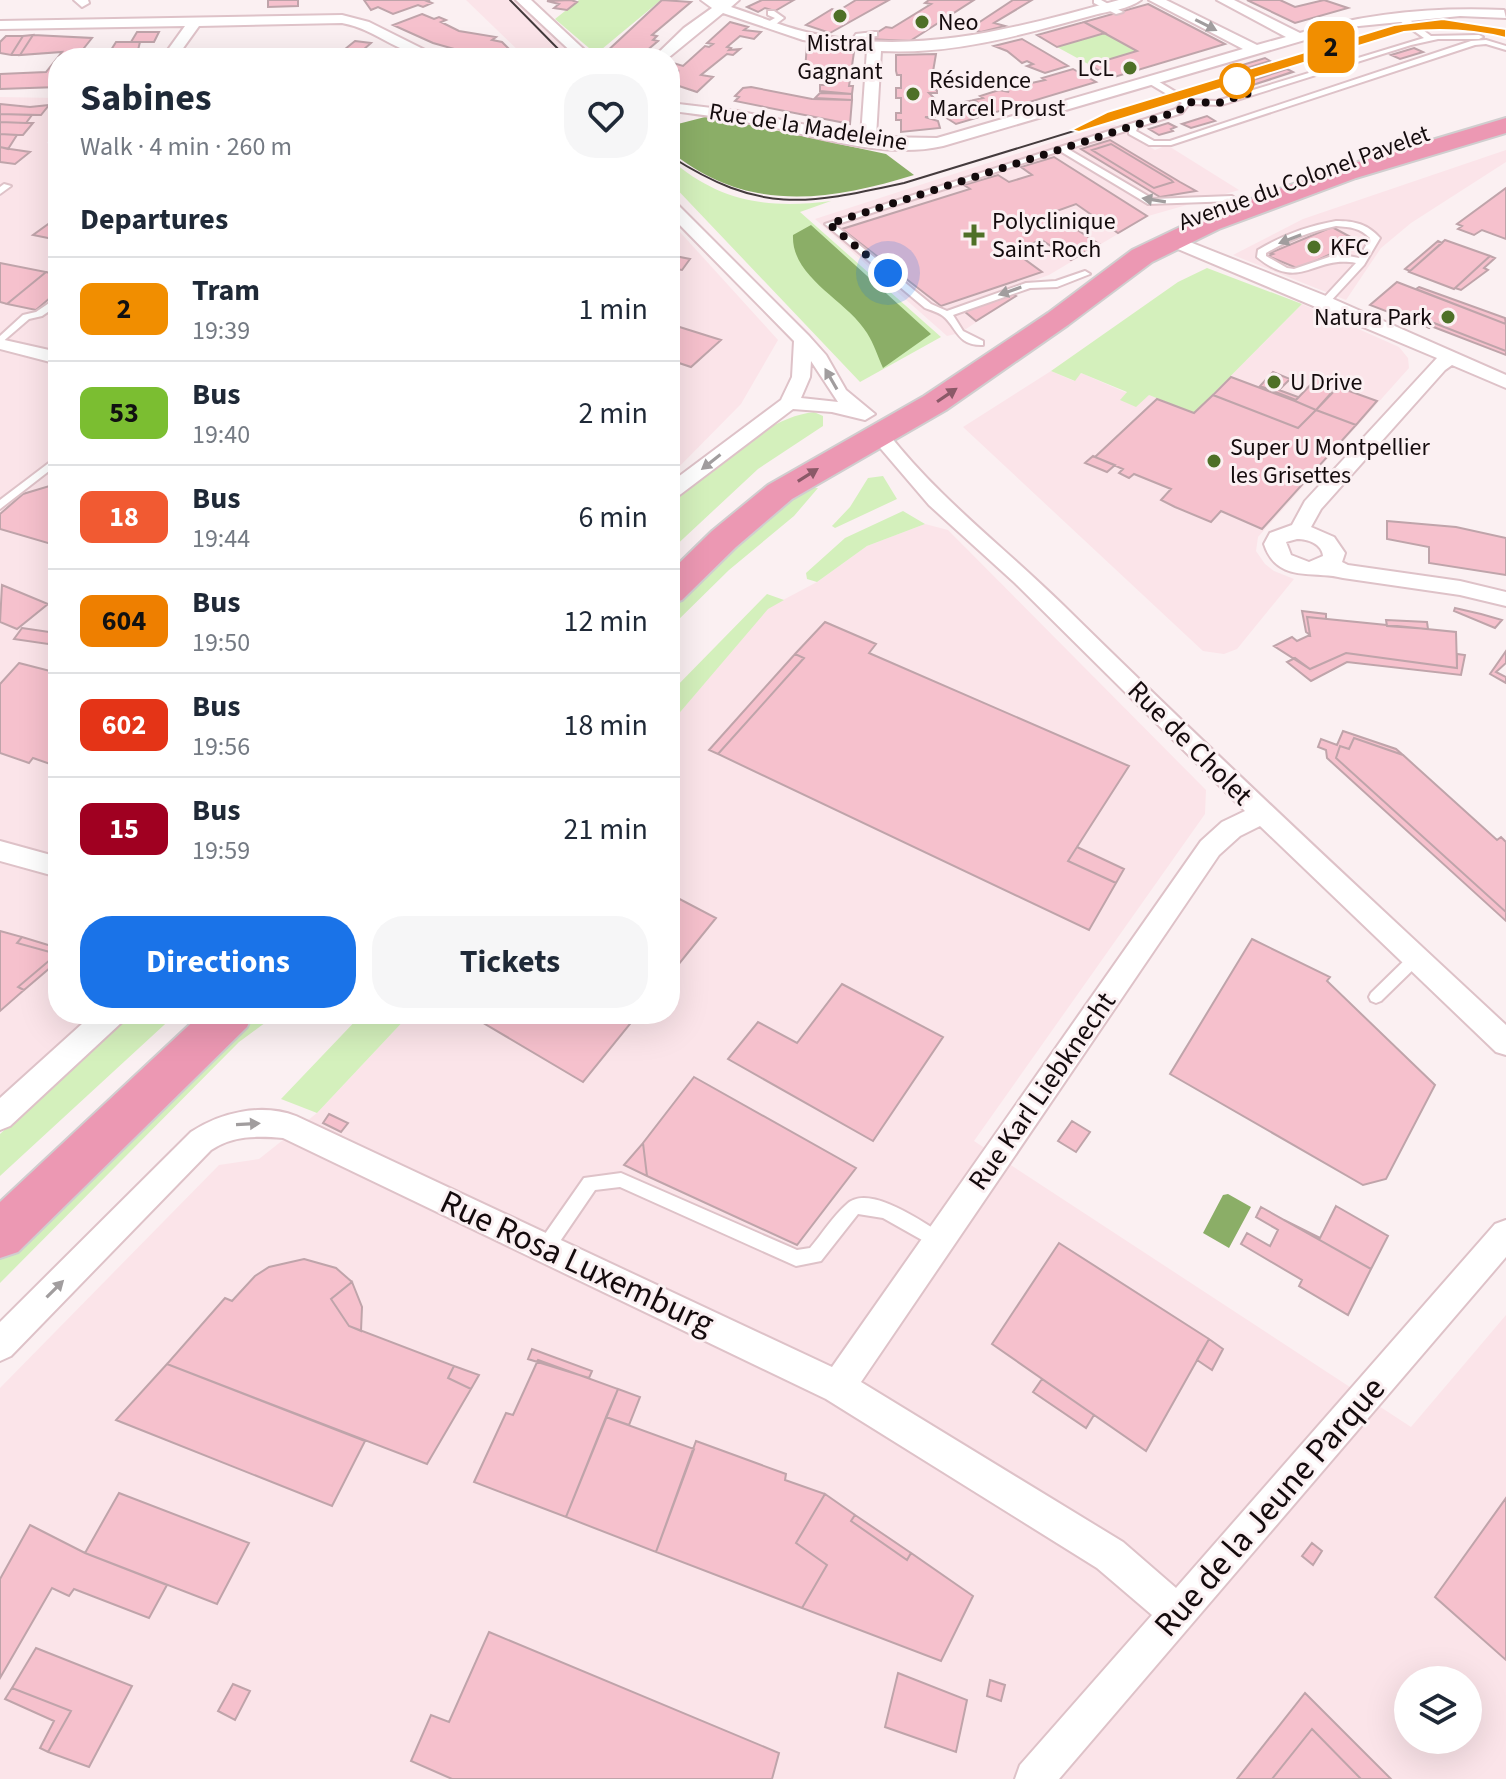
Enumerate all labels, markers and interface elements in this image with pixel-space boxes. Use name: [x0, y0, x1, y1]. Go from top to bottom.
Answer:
place label: Neo: [938, 5, 978, 40]
marker: Mistral Gagnant: [831, 7, 849, 25]
marker: Neo: [913, 13, 931, 31]
one-way arrow: [1194, 18, 1217, 32]
line badge: 2: [1305, 21, 1357, 73]
place label: Mistral Gagnant: [797, 26, 883, 89]
text: 2: [1324, 27, 1338, 67]
place label: LCL: [1078, 51, 1114, 86]
marker: LCL: [1121, 59, 1139, 77]
place label: Résidence Marcel Proust: [929, 63, 1065, 126]
unlabelled marker: [1220, 64, 1254, 98]
text: Sabines: [80, 71, 212, 125]
button: heart: [564, 74, 648, 158]
marker: Résidence Marcel Proust: [904, 85, 922, 103]
street label: Rue de la Madeleine: [706, 94, 910, 160]
street label: Avenue du Colonel Pavelet: [1173, 116, 1435, 240]
text: Walk · 4 min · 260 m: [80, 128, 292, 165]
one-way arrow: [1142, 194, 1167, 206]
text: Departures: [80, 198, 228, 241]
place label: Polyclinique Saint-Roch: [992, 204, 1116, 267]
marker: Polyclinique Saint-Roch: [963, 224, 985, 246]
place label: KFC: [1330, 230, 1369, 265]
one-way arrow: [1278, 233, 1302, 246]
marker: KFC: [1305, 238, 1323, 256]
your location: [868, 253, 908, 293]
text: Tram: [192, 269, 260, 312]
one-way arrow: [998, 285, 1022, 298]
text: 1 min: [578, 288, 648, 331]
text: 2: [117, 289, 131, 329]
place label: Natura Park: [1314, 300, 1432, 335]
marker: Natura Park: [1439, 308, 1457, 326]
text: 19:39: [192, 312, 250, 349]
place label: U Drive: [1290, 365, 1362, 400]
one-way arrow: [824, 368, 838, 390]
text: Bus: [192, 373, 240, 416]
marker: U Drive: [1265, 373, 1283, 391]
one-way arrow: [936, 388, 957, 403]
text: 2 min: [578, 392, 648, 435]
text: 53: [109, 393, 139, 433]
text: 19:40: [192, 416, 250, 453]
place label: Super U Montpellier les Grisettes: [1230, 430, 1430, 493]
marker: Super U Montpellier les Grisettes: [1205, 452, 1223, 470]
one-way arrow: [701, 454, 721, 470]
one-way arrow: [797, 468, 819, 482]
text: Bus: [192, 477, 240, 520]
text: 6 min: [578, 496, 648, 539]
text: 18: [109, 497, 139, 537]
text: 19:44: [192, 520, 250, 557]
text: Bus: [192, 581, 240, 624]
text: 12 min: [564, 600, 648, 643]
text: 604: [102, 601, 146, 641]
text: 19:50: [192, 624, 250, 661]
street label: Rue de Cholet: [1118, 671, 1262, 815]
text: Bus: [192, 685, 240, 728]
text: 18 min: [564, 704, 648, 747]
text: 602: [102, 705, 146, 745]
text: 19:56: [192, 728, 250, 765]
text: Bus: [192, 789, 240, 832]
text: 21 min: [564, 808, 648, 851]
text: 15: [109, 809, 139, 849]
text: 19:59: [192, 832, 250, 869]
button: Directions: [80, 916, 356, 1008]
button: Tickets: [372, 916, 648, 1008]
street label: Rue Karl Liebknecht: [959, 983, 1126, 1198]
one-way arrow: [236, 1117, 261, 1130]
street label: Rue Rosa Luxemburg: [432, 1178, 722, 1348]
one-way arrow: [45, 1280, 64, 1299]
street label: Rue de la Jeune Parque: [1143, 1366, 1397, 1648]
map controls: [1394, 1666, 1482, 1754]
button: layers: [1394, 1666, 1482, 1754]

